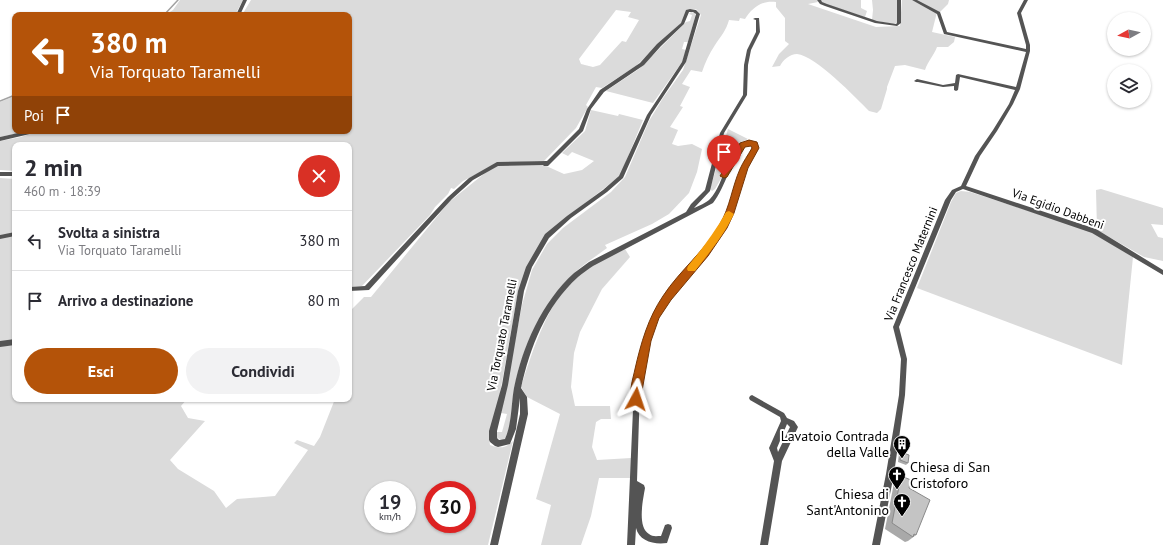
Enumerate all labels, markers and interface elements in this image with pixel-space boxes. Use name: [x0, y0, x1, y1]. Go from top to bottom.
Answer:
north arrow: [1107, 12, 1151, 56]
map controls: [1107, 12, 1151, 108]
text: 380 m: [90, 24, 167, 61]
icon: left: [24, 28, 76, 80]
text: Via Torquato Taramelli: [90, 60, 261, 83]
button: layers: [1107, 64, 1151, 108]
icon: arrive: [52, 104, 74, 126]
text: Poi: [24, 106, 44, 125]
pin: [707, 135, 741, 176]
icon: arrive: [713, 141, 735, 163]
text: 2 min: [24, 152, 83, 183]
button: close: [298, 155, 340, 197]
text: 460 m · 18:39: [24, 183, 101, 200]
street label: Via Egidio Dabbeni: [1009, 185, 1106, 232]
street label: Via Francesco Maternini: [880, 204, 940, 324]
text: Svolta a sinistra: [58, 223, 160, 242]
icon: left: [24, 230, 46, 252]
text: 380 m: [299, 231, 340, 250]
text: Via Torquato Taramelli: [58, 242, 181, 259]
street label: Via Torquato Taramelli: [483, 278, 520, 393]
icon: arrive: [24, 290, 46, 312]
text: Arrivo a destinazione: [58, 291, 193, 310]
text: 80 m: [307, 291, 340, 310]
button: Esci: [24, 348, 178, 394]
button: Condividi: [186, 348, 340, 394]
position arrow: [615, 378, 657, 420]
place label: Lavatoio Contrada della Valle: [781, 427, 889, 461]
building icon: Lavatoio Contrada della Valle: [892, 434, 912, 459]
place label: Chiesa di San Cristoforo: [910, 458, 990, 492]
church icon: Chiesa di San Cristoforo: [887, 465, 907, 490]
speed limit sign: 30: [424, 481, 476, 533]
place label: Chiesa di Sant'Antonino: [806, 485, 889, 519]
text: 19: [379, 489, 401, 515]
church icon: Chiesa di Sant'Antonino: [892, 492, 912, 517]
text: km/h: [379, 510, 401, 523]

